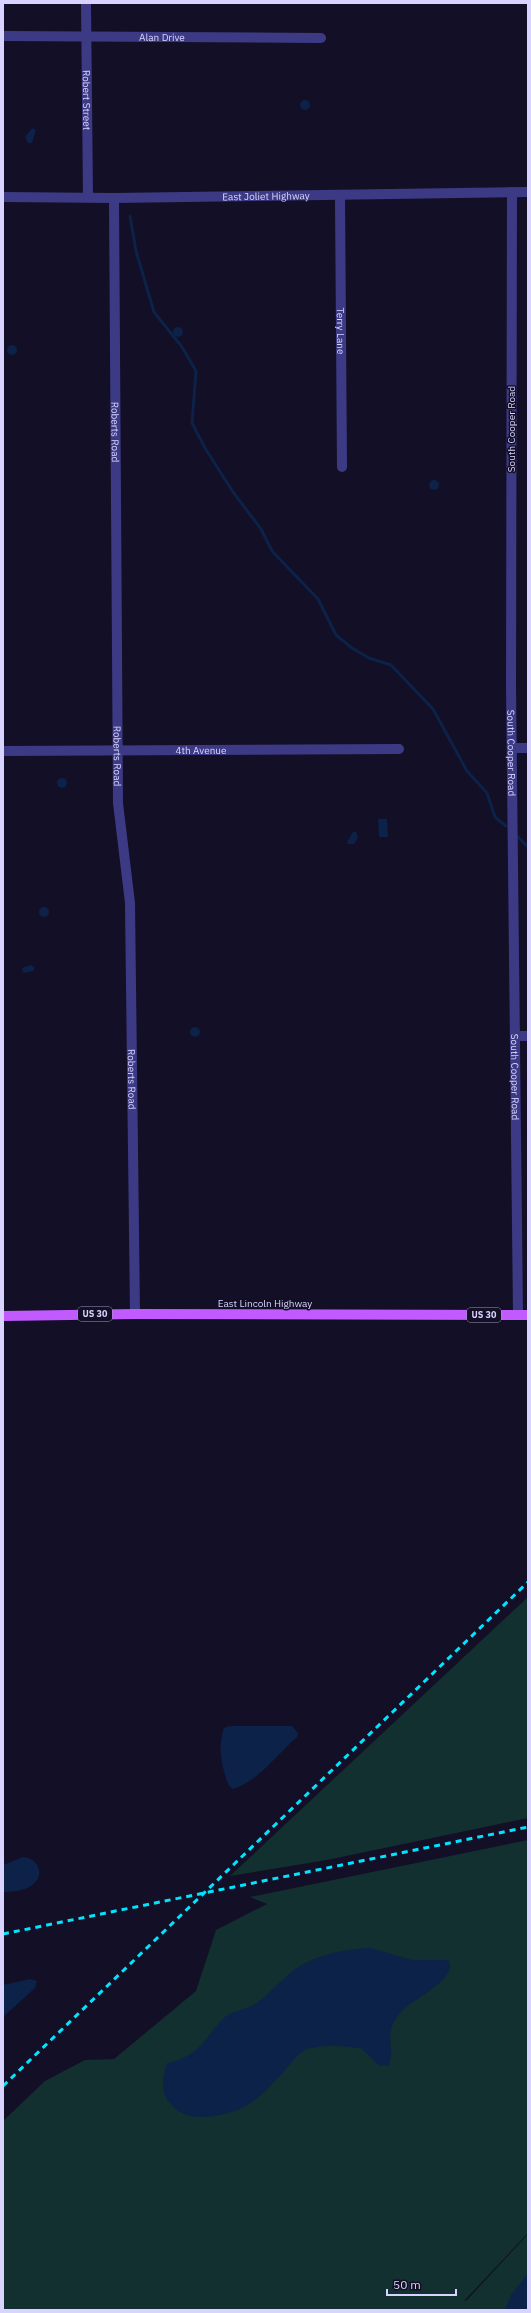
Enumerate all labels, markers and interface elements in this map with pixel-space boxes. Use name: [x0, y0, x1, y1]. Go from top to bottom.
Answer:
street label: Alan Drive: [139, 31, 185, 44]
street label: Robert Street: [80, 70, 93, 131]
street label: East Joliet Highway: [222, 189, 310, 203]
street label: Terry Lane: [334, 307, 347, 355]
street label: South Cooper Road: [505, 386, 518, 472]
street label: Roberts Road: [108, 402, 122, 462]
street label: South Cooper Road: [504, 710, 518, 796]
street label: Roberts Road: [110, 726, 124, 786]
street label: 4th Avenue: [175, 744, 227, 757]
street label: South Cooper Road: [508, 1034, 522, 1120]
street label: Roberts Road: [125, 1049, 139, 1110]
street label: East Lincoln Highway: [218, 1297, 312, 1310]
road number: US 30: [78, 1307, 112, 1321]
road number: US 30: [467, 1308, 501, 1322]
scale bar: [387, 2271, 456, 2297]
text: 50 m: [393, 2277, 421, 2292]

